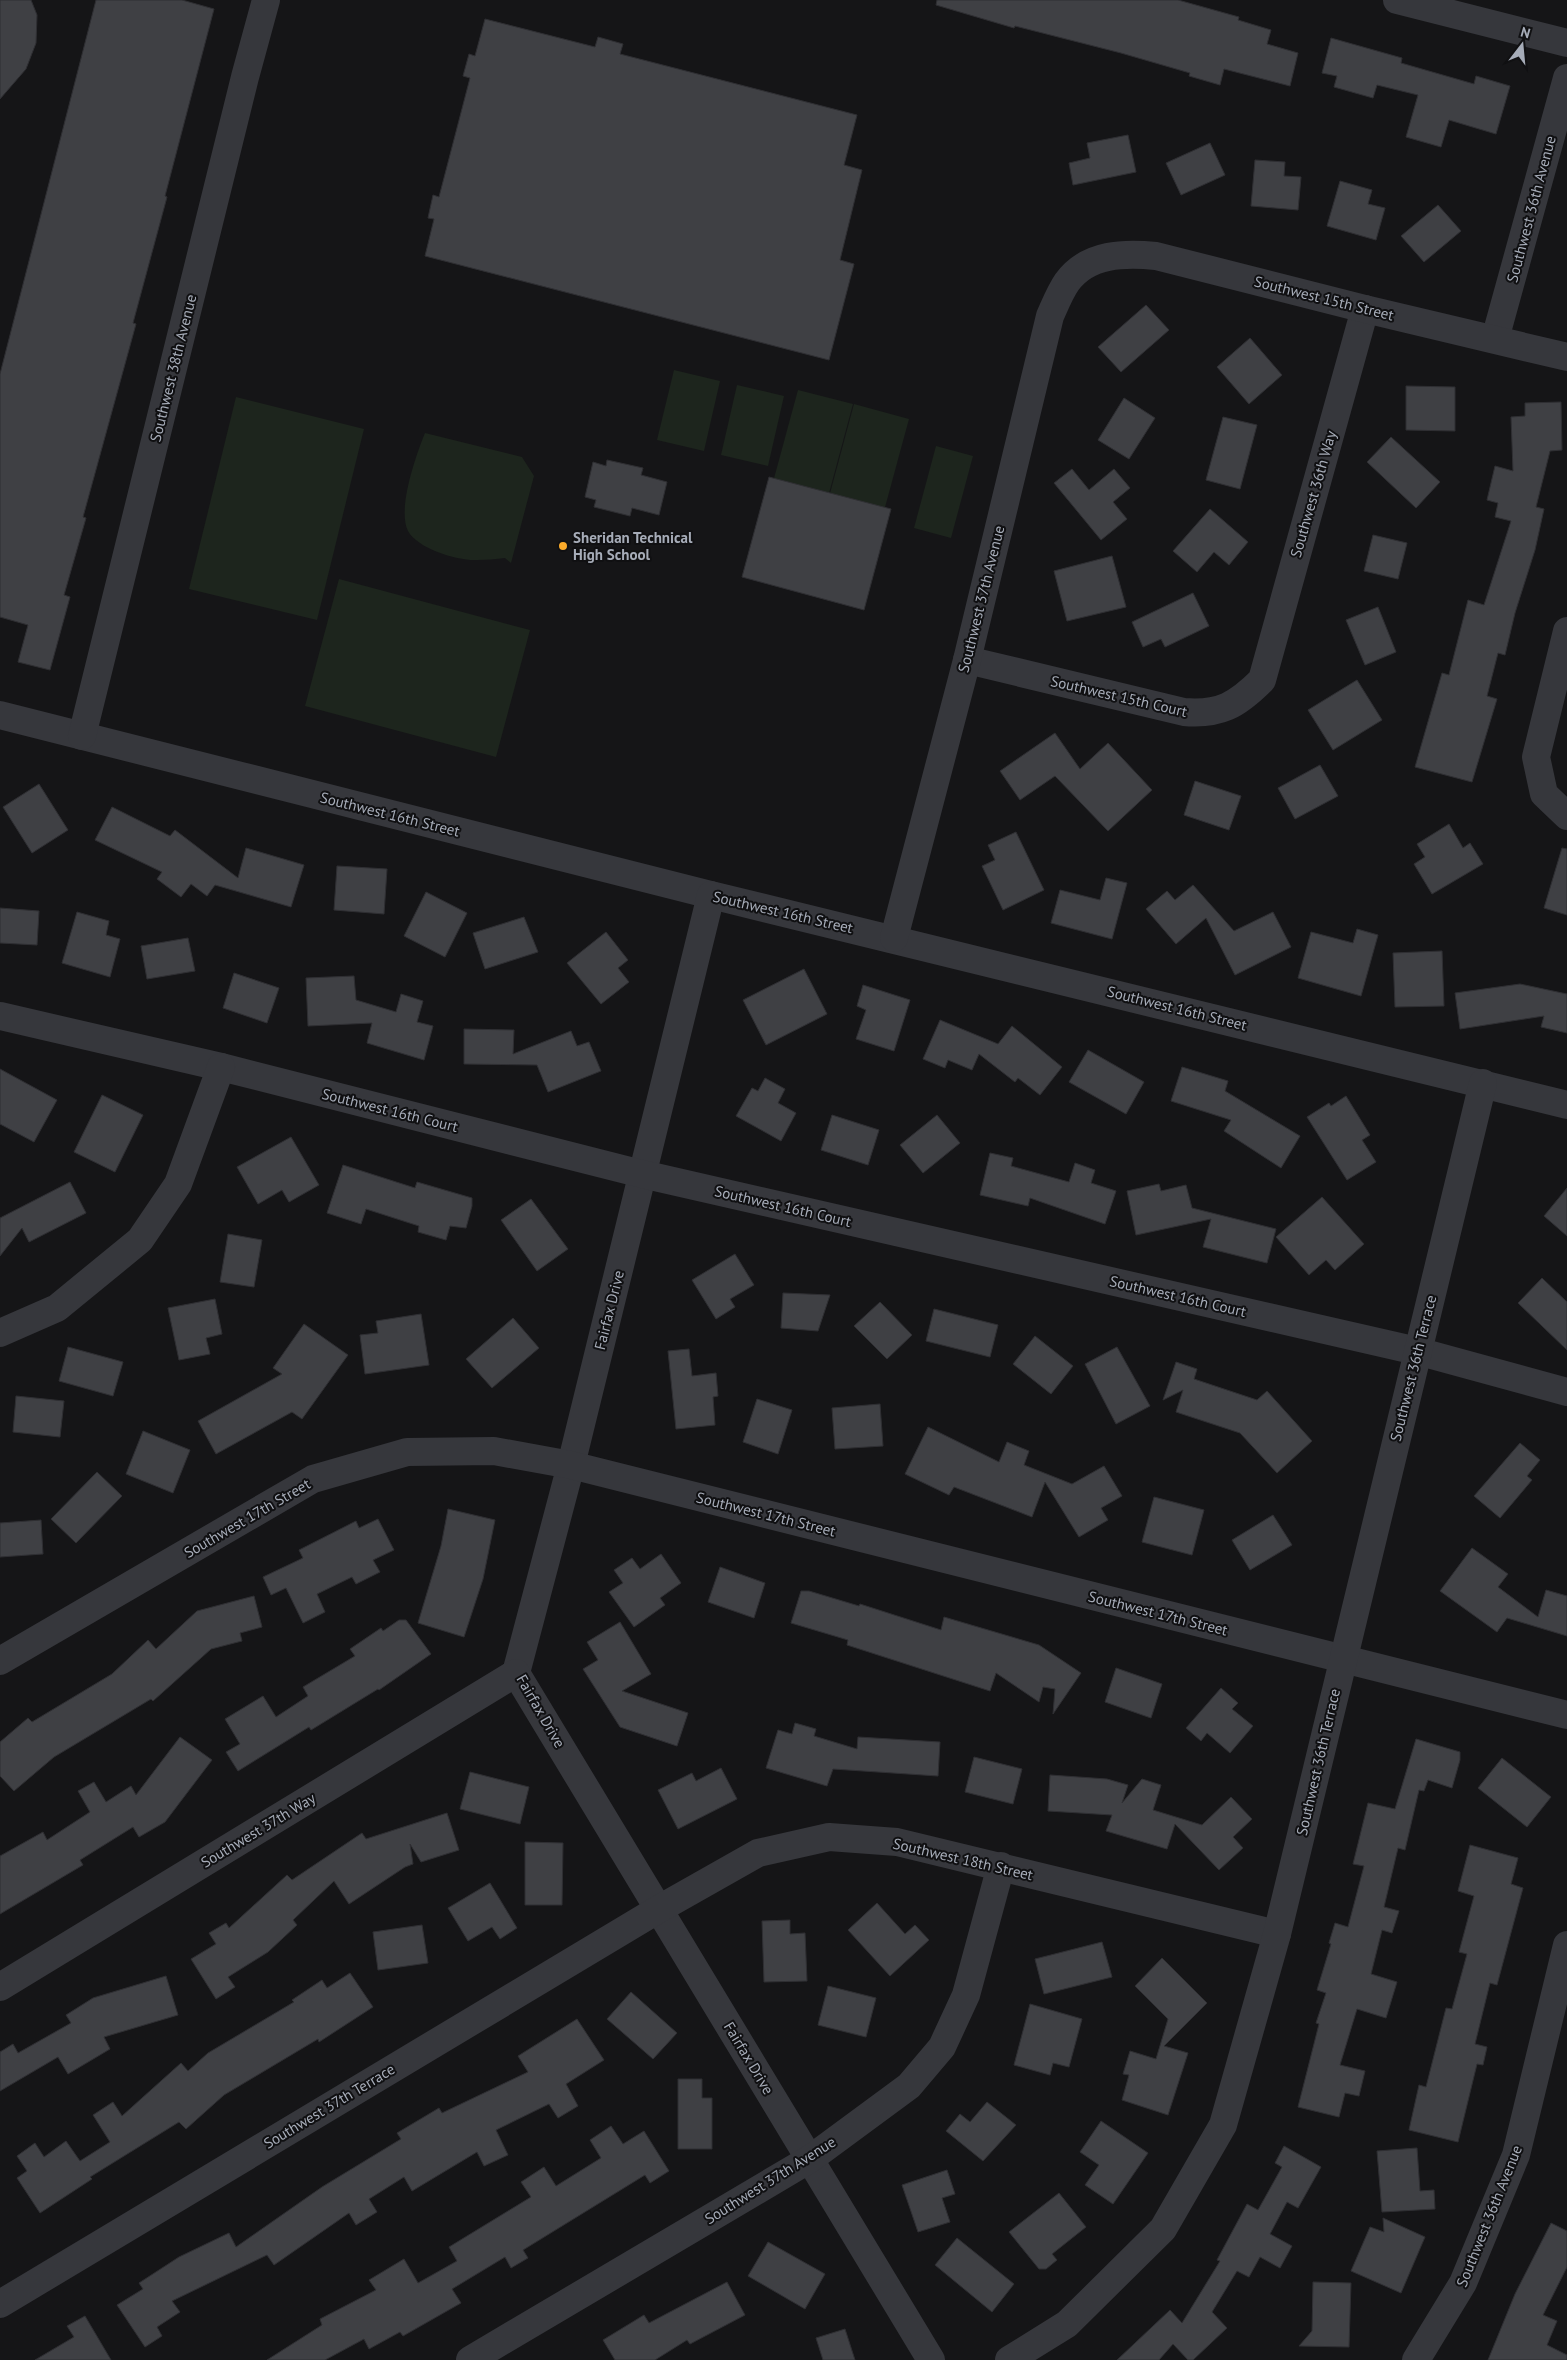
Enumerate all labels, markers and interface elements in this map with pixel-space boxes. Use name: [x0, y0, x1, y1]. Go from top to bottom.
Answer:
north arrow: [1497, 20, 1547, 70]
text: N: [1519, 23, 1532, 42]
street label: Southwest 36th Avenue: [1502, 133, 1560, 285]
street label: Southwest 15th Street: [1252, 271, 1396, 325]
street label: Southwest 38th Avenue: [145, 292, 201, 444]
street label: Southwest 36th Way: [1286, 428, 1340, 560]
street label: Southwest 37th Avenue: [954, 523, 1008, 675]
place label: Sheridan Technical High School: [573, 528, 693, 564]
marker: Sheridan Technical High School: [557, 540, 569, 552]
street label: Southwest 15th Court: [1049, 671, 1189, 721]
street label: Southwest 16th Street: [318, 787, 462, 841]
street label: Southwest 16th Street: [711, 887, 855, 937]
street label: Southwest 16th Street: [1105, 981, 1249, 1035]
street label: Southwest 16th Court: [320, 1084, 460, 1136]
street label: Southwest 16th Court: [713, 1181, 853, 1231]
street label: Fairfax Drive: [590, 1268, 628, 1352]
street label: Southwest 16th Court: [1108, 1271, 1248, 1321]
street label: Southwest 36th Terrace: [1386, 1293, 1440, 1443]
street label: Southwest 17th Street: [180, 1474, 314, 1562]
street label: Southwest 17th Street: [694, 1487, 838, 1541]
street label: Southwest 17th Street: [1086, 1586, 1230, 1640]
street label: Fairfax Drive: [512, 1671, 570, 1751]
street label: Southwest 36th Terrace: [1292, 1687, 1344, 1837]
street label: Southwest 37th Way: [197, 1788, 319, 1872]
street label: Southwest 18th Street: [891, 1834, 1035, 1884]
street label: Fairfax Drive: [720, 2018, 778, 2098]
street label: Southwest 37th Terrace: [260, 2059, 398, 2153]
street label: Southwest 37th Avenue: [701, 2132, 839, 2228]
street label: Southwest 36th Avenue: [1452, 2142, 1526, 2290]

